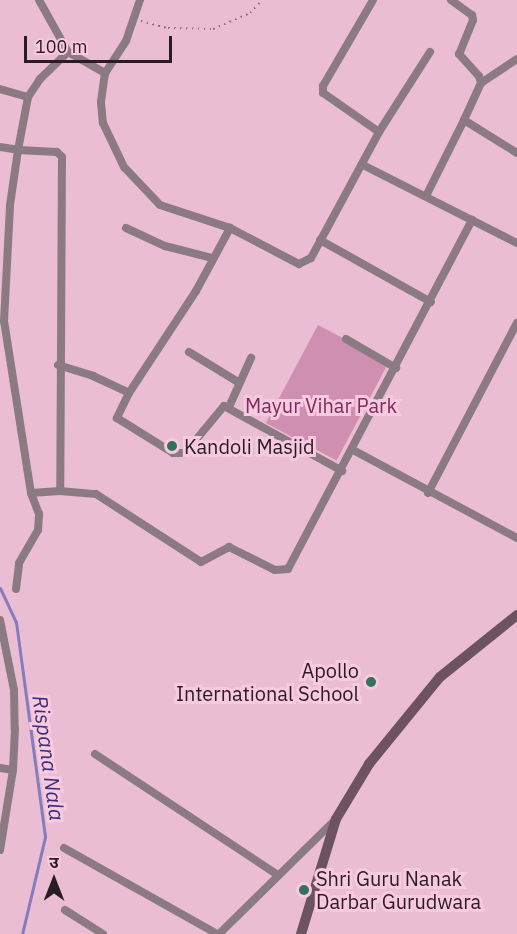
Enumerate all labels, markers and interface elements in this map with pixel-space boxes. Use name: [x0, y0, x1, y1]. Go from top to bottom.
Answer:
scale bar: [27, 24, 176, 62]
text: 100 m: [35, 35, 87, 58]
park label: Mayur Vihar Park: [245, 393, 397, 417]
place label: Kandoli Masjid: [184, 434, 315, 458]
marker: Kandoli Masjid: [165, 439, 179, 453]
place label: Apollo International School: [176, 658, 359, 705]
marker: Apollo International School: [364, 675, 378, 689]
water label: Rispana Nala: [28, 694, 70, 822]
north arrow: [24, 850, 84, 910]
text: उ: [49, 852, 59, 872]
place label: Shri Guru Nanak Darbar Gurudwara: [316, 867, 481, 914]
marker: Shri Guru Nanak Darbar Gurudwara: [297, 883, 311, 897]

